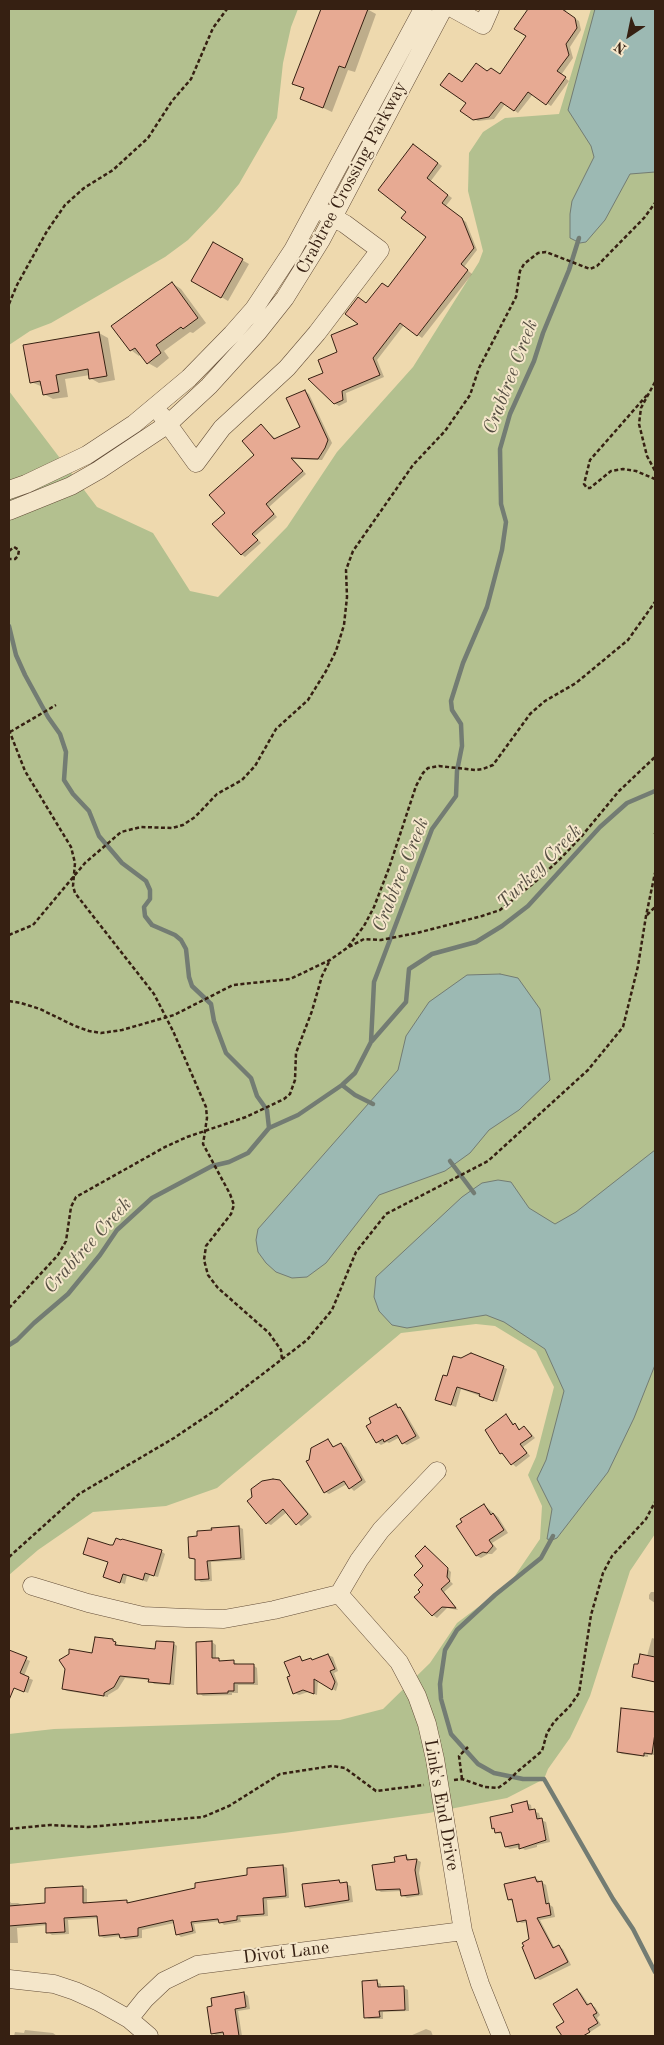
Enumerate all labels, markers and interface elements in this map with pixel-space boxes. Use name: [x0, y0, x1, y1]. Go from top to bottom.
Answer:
north arrow: [604, 10, 654, 60]
text: N: [612, 39, 629, 56]
street label: Crabtree Crossing Parkway: [292, 78, 412, 278]
water label: Crabtree Creek: [479, 316, 543, 438]
water label: Crabtree Creek: [368, 815, 434, 935]
water label: Turkey Creek: [493, 820, 587, 914]
water label: Crabtree Creek: [39, 1193, 137, 1299]
street label: Link's End Drive: [419, 1738, 463, 1872]
street label: Divot Lane: [242, 1937, 330, 1969]

